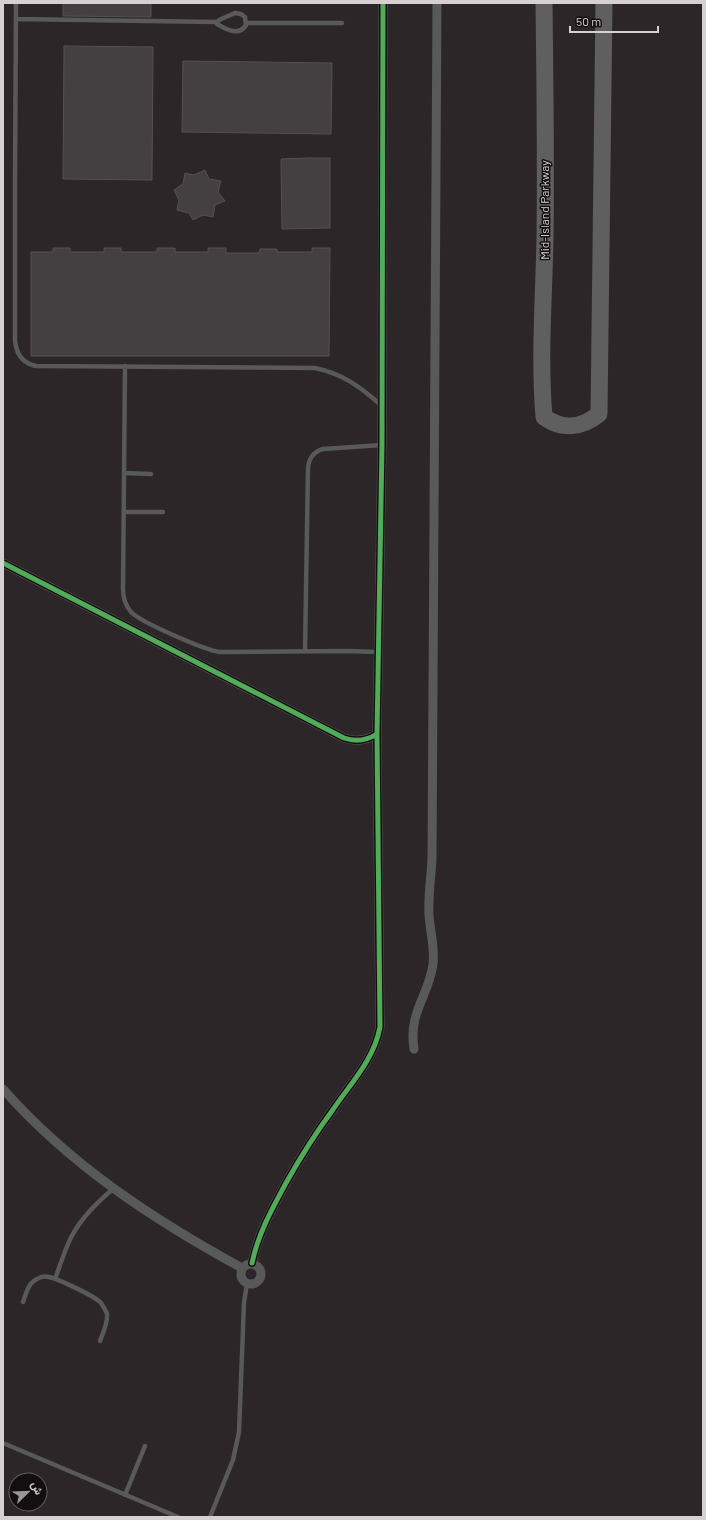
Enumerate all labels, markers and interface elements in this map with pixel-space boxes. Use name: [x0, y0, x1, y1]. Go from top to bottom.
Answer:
scale bar: [570, 8, 658, 34]
text: 50 m: [576, 14, 601, 28]
street label: Mid-Island Parkway: [537, 160, 551, 260]
north arrow: [8, 1472, 48, 1512]
text: ش: [28, 1479, 46, 1497]

